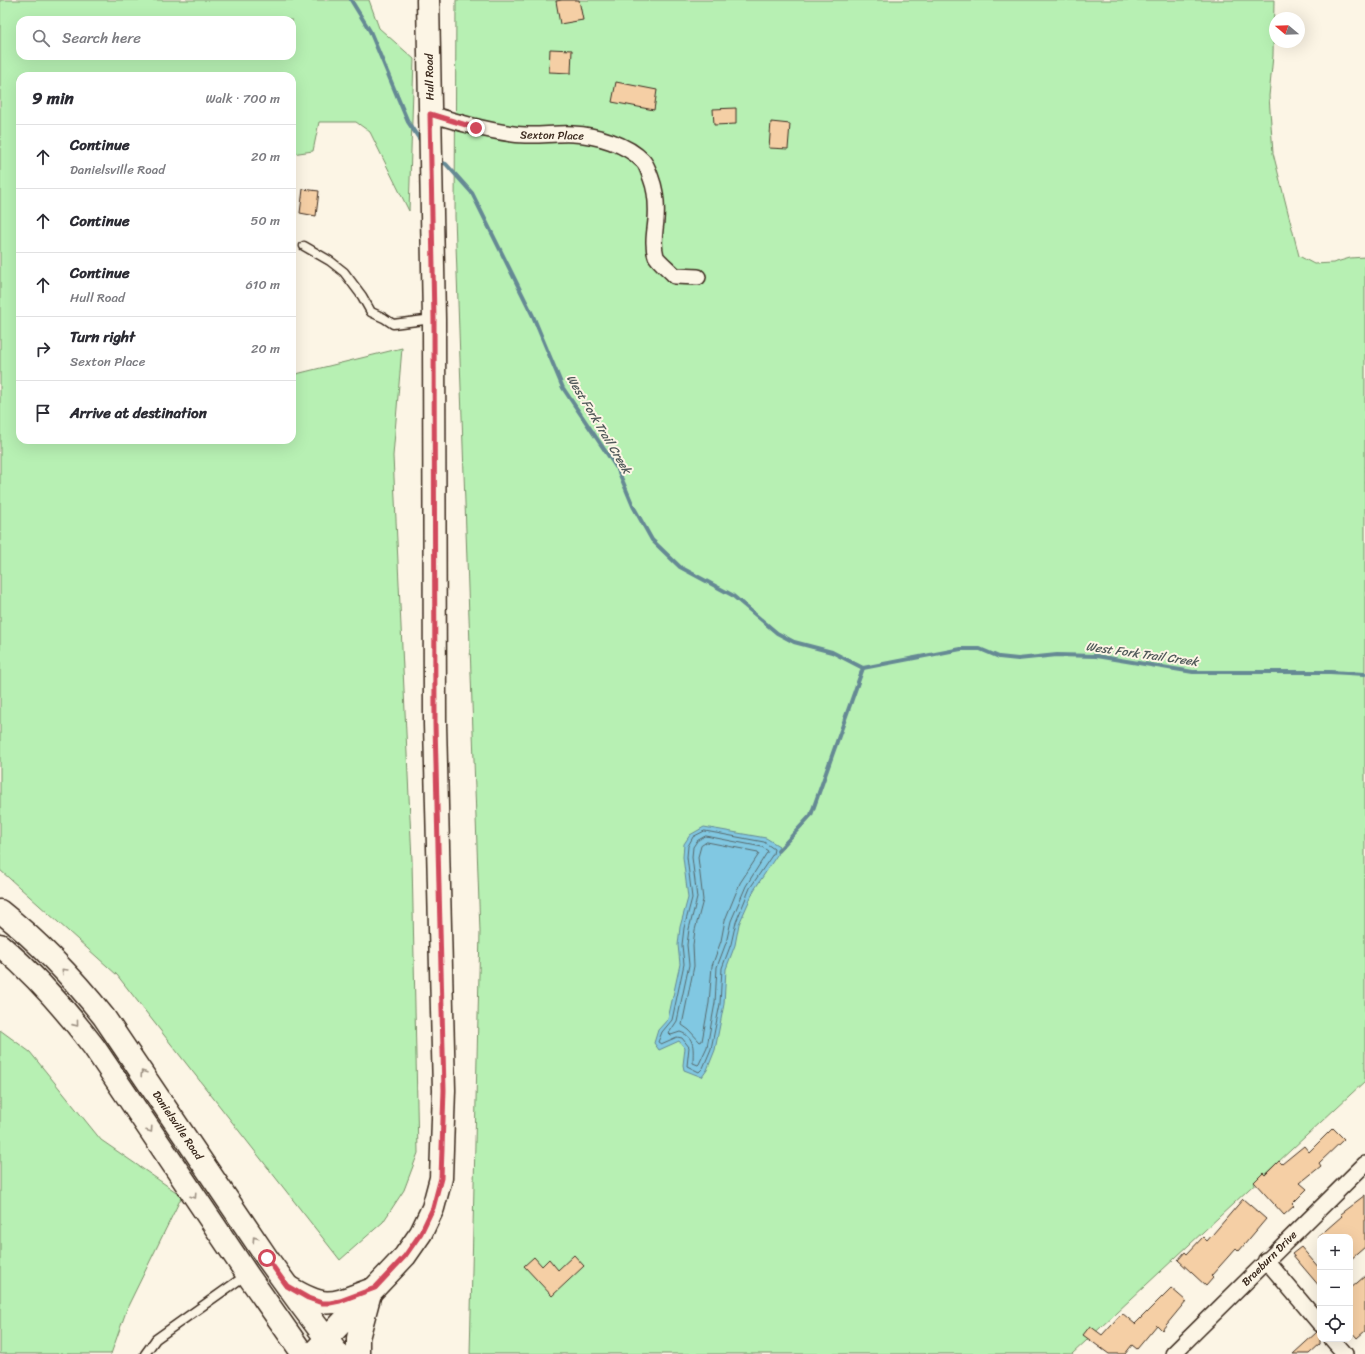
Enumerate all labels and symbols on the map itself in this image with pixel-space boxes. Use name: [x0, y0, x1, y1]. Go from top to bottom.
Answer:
north arrow: [1269, 12, 1305, 48]
street label: Hull Road: [420, 52, 439, 100]
route end: [467, 119, 485, 137]
street label: Sexton Place: [520, 125, 584, 146]
water label: West Fork Trail Creek: [561, 370, 638, 479]
water label: West Fork Trail Creek: [1085, 635, 1201, 673]
one-way arrow: [62, 968, 69, 975]
one-way arrow: [71, 1019, 78, 1026]
one-way arrow: [141, 1071, 148, 1078]
street label: Danielsville Road: [147, 1087, 209, 1165]
one-way arrow: [145, 1126, 153, 1133]
one-way arrow: [190, 1192, 197, 1199]
street label: Braeburn Drive: [1237, 1226, 1302, 1291]
one-way arrow: [252, 1236, 260, 1243]
route start: [258, 1249, 276, 1267]

